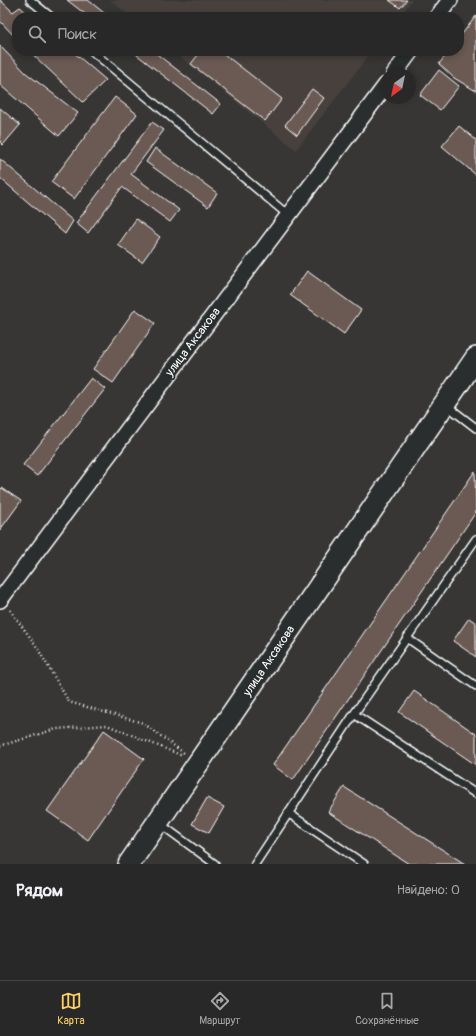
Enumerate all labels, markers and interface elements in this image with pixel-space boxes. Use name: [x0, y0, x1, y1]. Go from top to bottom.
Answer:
search box: [12, 12, 464, 56]
icon: search: [26, 23, 48, 45]
text: Поиск: [58, 25, 97, 44]
north arrow: [380, 68, 416, 104]
street label: улица Аксакова: [162, 304, 224, 380]
street label: улица Аксакова: [239, 622, 298, 700]
text: Рядом: [16, 880, 63, 901]
text: Найдено: 0: [397, 882, 460, 898]
tab: Карта: [57, 990, 85, 1027]
tab: Маршрут: [199, 990, 241, 1027]
tab: Сохранённые: [355, 990, 419, 1027]

